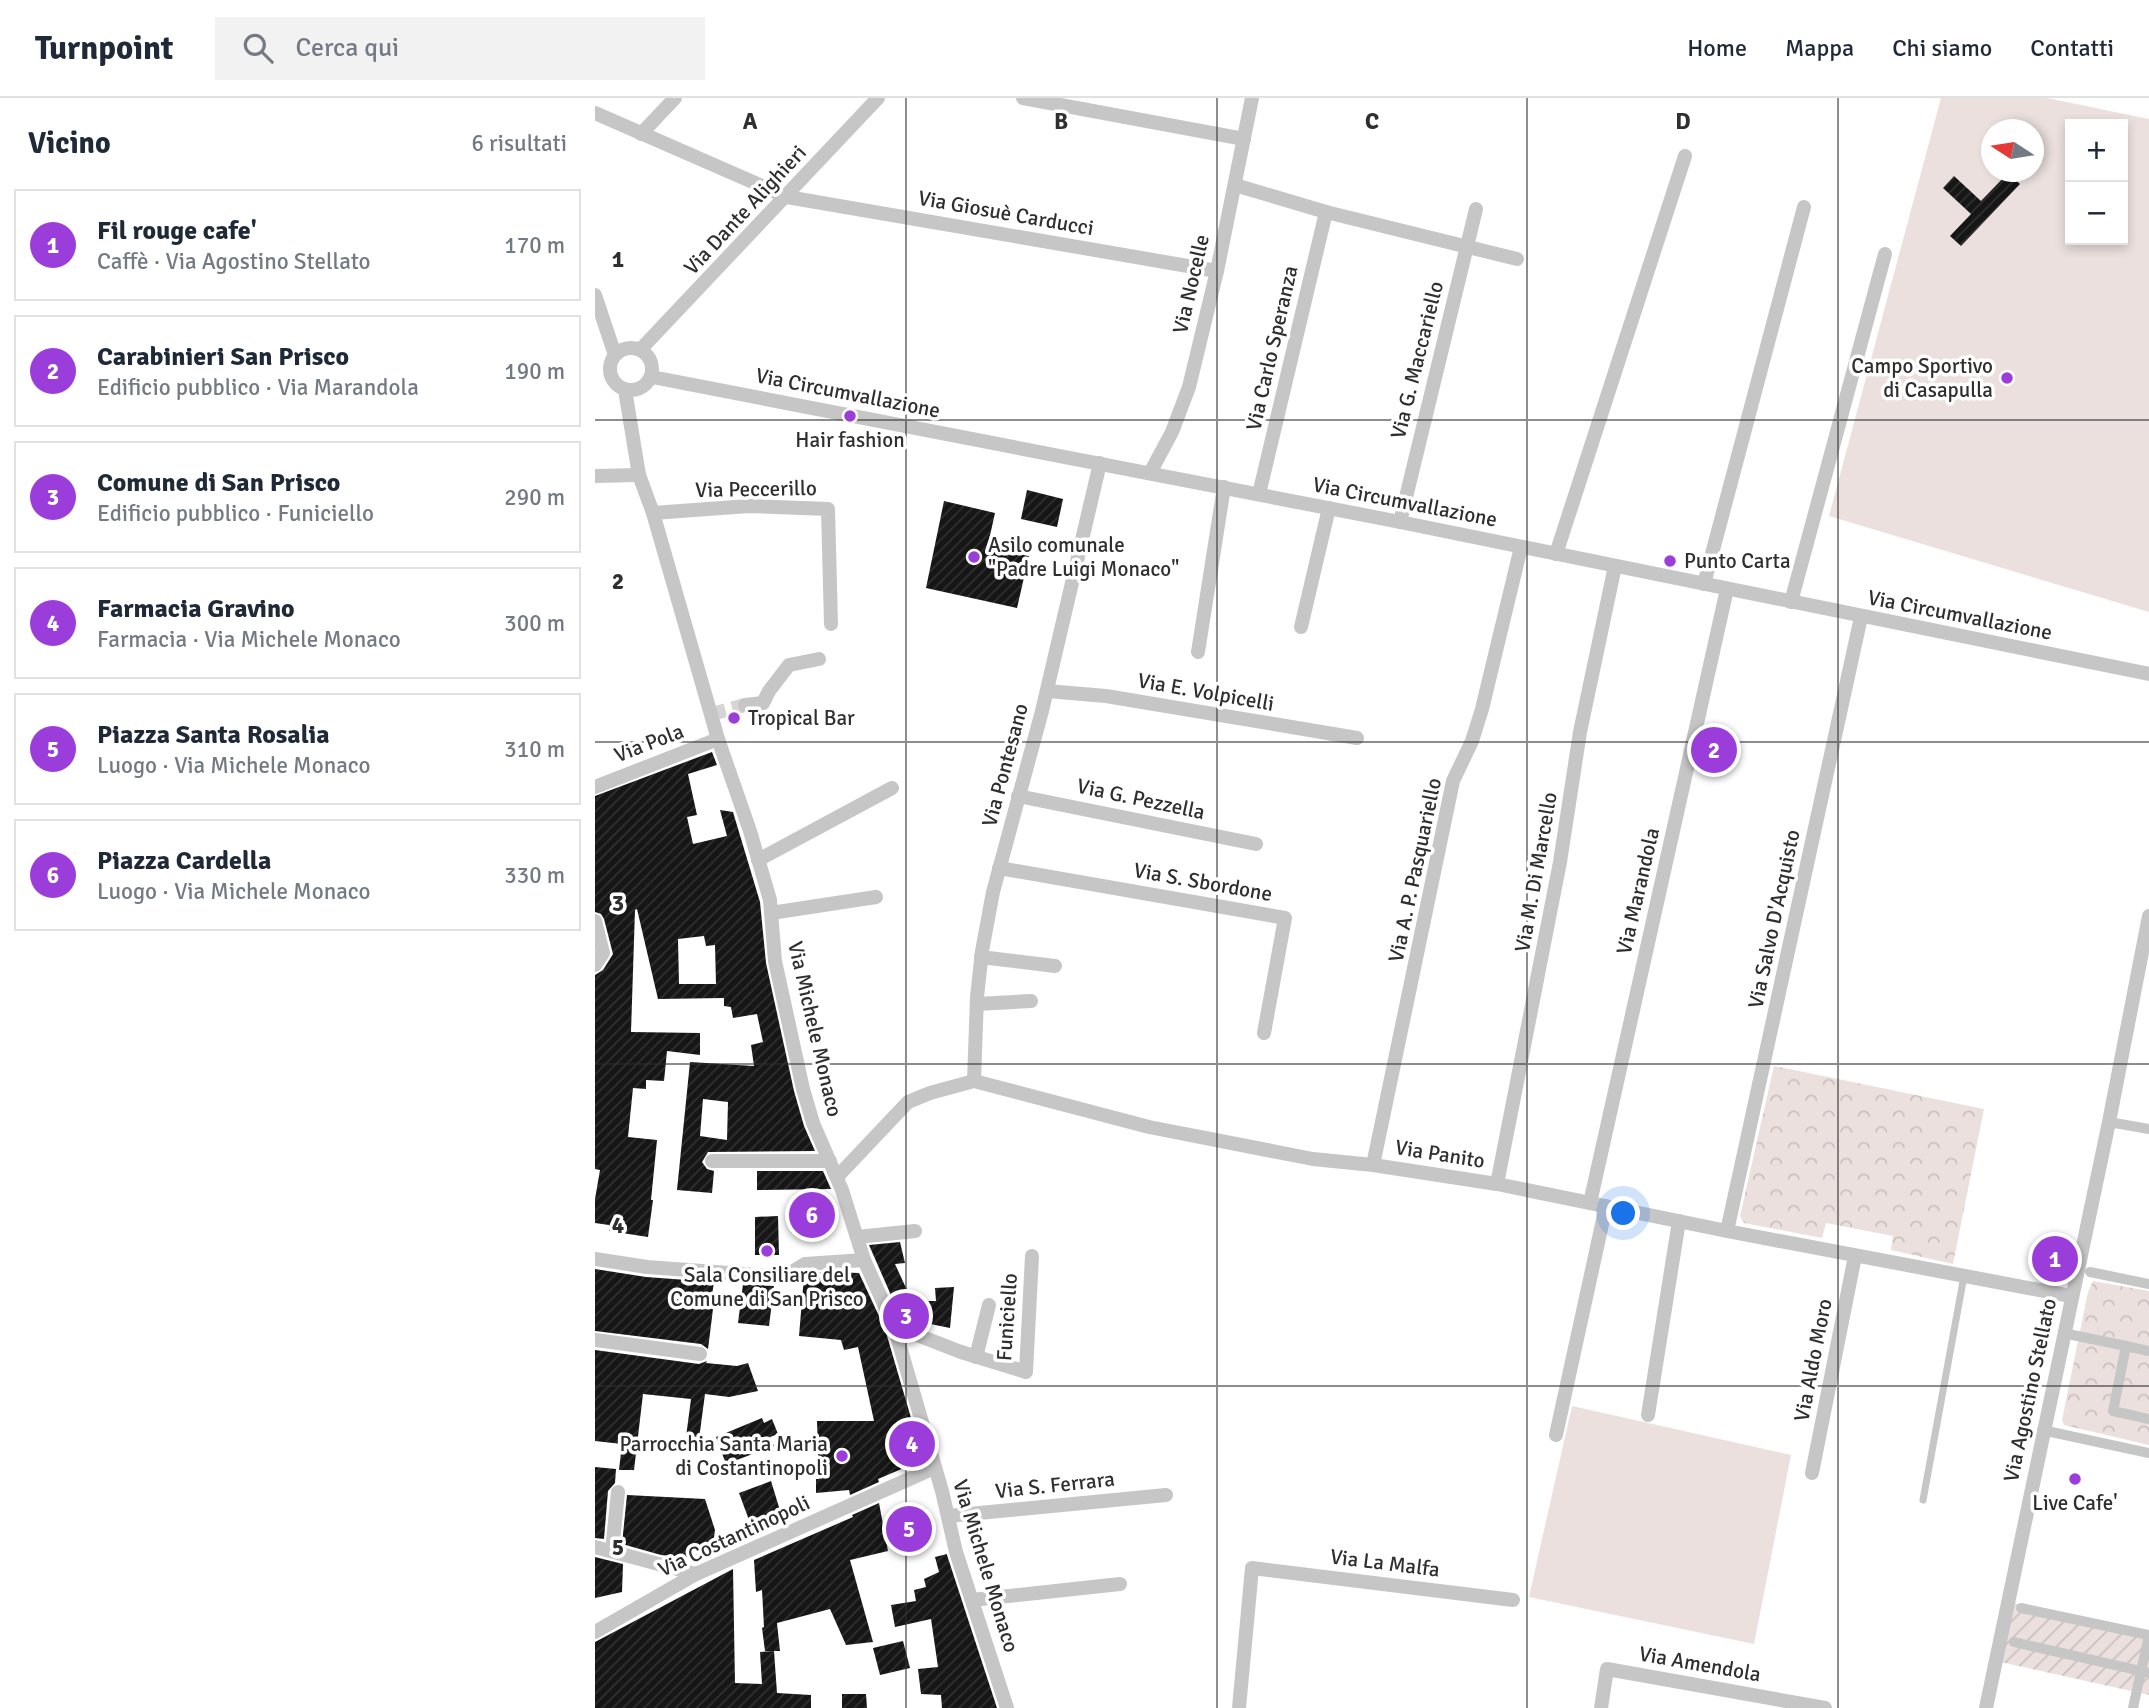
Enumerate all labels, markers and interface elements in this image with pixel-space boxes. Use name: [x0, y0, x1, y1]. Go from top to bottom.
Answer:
search box: [215, 17, 705, 80]
text: Turnpoint: [35, 28, 173, 69]
icon: search: [239, 29, 277, 67]
text: Cerca qui: [295, 32, 399, 64]
text: Home: [1687, 33, 1747, 63]
text: Mappa: [1785, 33, 1854, 63]
text: Chi siamo: [1892, 33, 1992, 63]
text: Contatti: [2030, 33, 2114, 63]
text: A: [743, 107, 758, 136]
text: B: [1054, 107, 1068, 136]
text: C: [1365, 107, 1379, 136]
text: D: [1675, 107, 1691, 136]
north arrow: [1981, 119, 2044, 182]
map controls: [2065, 119, 2128, 245]
button: +: [2065, 119, 2128, 182]
text: Vicino: [28, 125, 111, 162]
text: 6 risultati: [471, 129, 567, 158]
street label: Via Dante Alighieri: [678, 140, 812, 280]
button: −: [2065, 182, 2128, 245]
street label: Via Giosuè Carducci: [916, 185, 1096, 241]
text: Fil rouge cafe': [97, 215, 257, 247]
text: 1: [47, 231, 59, 260]
text: 170 m: [504, 231, 565, 260]
street label: Via Nocelle: [1167, 232, 1215, 336]
text: 1: [612, 245, 624, 274]
text: Caffè · Via Agostino Stellato: [97, 247, 370, 276]
street label: Via Carlo Speranza: [1240, 263, 1304, 433]
street label: Via G. Maccariello: [1385, 278, 1449, 442]
text: Carabinieri San Prisco: [97, 341, 349, 373]
place label: Campo Sportivo di Casapulla: [1851, 353, 1993, 403]
text: 2: [47, 357, 59, 386]
text: 190 m: [504, 357, 565, 386]
street label: Via Circumvallazione: [754, 362, 942, 424]
marker: Campo Sportivo di Casapulla: [1999, 370, 2015, 386]
text: Edificio pubblico · Via Marandola: [97, 373, 419, 402]
marker: Hair fashion: [842, 408, 858, 424]
place label: Hair fashion: [795, 427, 905, 453]
text: Comune di San Prisco: [97, 467, 340, 499]
street label: Via Circumvallazione: [1311, 471, 1499, 533]
street label: Via Peccerillo: [695, 475, 817, 503]
text: 3: [47, 483, 59, 512]
text: 290 m: [504, 483, 565, 512]
text: Edificio pubblico · Funiciello: [97, 499, 374, 528]
place label: Asilo comunale "Padre Luigi Monaco": [988, 532, 1179, 582]
place label: Punto Carta: [1684, 548, 1791, 574]
marker: Asilo comunale "Padre Luigi Monaco": [966, 549, 982, 565]
marker: Punto Carta: [1662, 553, 1678, 569]
text: 2: [612, 567, 624, 596]
street label: Via Circumvallazione: [1866, 584, 2054, 646]
text: Farmacia Gravino: [97, 593, 295, 625]
text: 4: [47, 609, 59, 638]
text: 300 m: [504, 609, 565, 638]
text: Farmacia · Via Michele Monaco: [97, 625, 401, 654]
street label: Via E. Volpicelli: [1136, 667, 1276, 717]
street label: Via Pontesano: [976, 700, 1034, 830]
place label: Tropical Bar: [748, 705, 855, 731]
marker: Tropical Bar: [726, 710, 742, 726]
street label: Via Pola: [611, 718, 687, 768]
text: Piazza Santa Rosalia: [97, 719, 330, 751]
pin: 2: [1691, 724, 1737, 776]
text: 5: [47, 735, 59, 764]
text: 310 m: [504, 735, 565, 764]
text: Luogo · Via Michele Monaco: [97, 751, 370, 780]
street label: Via G. Pezzella: [1075, 773, 1207, 825]
street label: Via A. P. Pasquariello: [1383, 776, 1447, 964]
street label: Via M. Di Marcello: [1509, 790, 1563, 954]
street label: Via Marandola: [1611, 825, 1665, 957]
street label: Via Salvo D'Acquisto: [1742, 827, 1806, 1011]
text: Piazza Cardella: [97, 845, 271, 877]
street label: Via S. Sbordone: [1132, 857, 1274, 907]
text: 6: [47, 861, 59, 890]
text: 330 m: [504, 861, 565, 890]
text: Luogo · Via Michele Monaco: [97, 877, 370, 906]
text: 3: [612, 889, 624, 918]
street label: Via Michele Monaco: [782, 939, 848, 1119]
street label: Via Panito: [1393, 1134, 1487, 1174]
pin: 6: [789, 1189, 835, 1241]
your location: [1606, 1196, 1640, 1230]
text: 4: [612, 1211, 624, 1240]
pin: 1: [2032, 1233, 2078, 1285]
marker: Sala Consiliare del Comune di San Prisco: [759, 1243, 775, 1259]
place label: Sala Consiliare del Comune di San Prisco: [670, 1262, 864, 1312]
street label: Funiciello: [991, 1272, 1023, 1362]
pin: 3: [883, 1290, 929, 1342]
street label: Via Aldo Moro: [1788, 1296, 1838, 1424]
street label: Via Agostino Stellato: [1998, 1296, 2062, 1484]
pin: 4: [889, 1418, 935, 1470]
place label: Parrocchia Santa Maria di Costantinopoli: [619, 1431, 828, 1481]
marker: Parrocchia Santa Maria di Costantinopoli: [834, 1448, 850, 1464]
street label: Via S. Ferrara: [994, 1466, 1116, 1504]
marker: Live Cafe': [2067, 1471, 2083, 1487]
street label: Via Michele Monaco: [947, 1477, 1025, 1655]
street label: Via Costantinopoli: [654, 1489, 814, 1583]
place label: Live Cafe': [2032, 1490, 2118, 1516]
pin: 5: [886, 1503, 932, 1555]
text: 5: [612, 1533, 624, 1562]
street label: Via La Malfa: [1329, 1543, 1441, 1583]
street label: Via Amendola: [1637, 1640, 1763, 1688]

